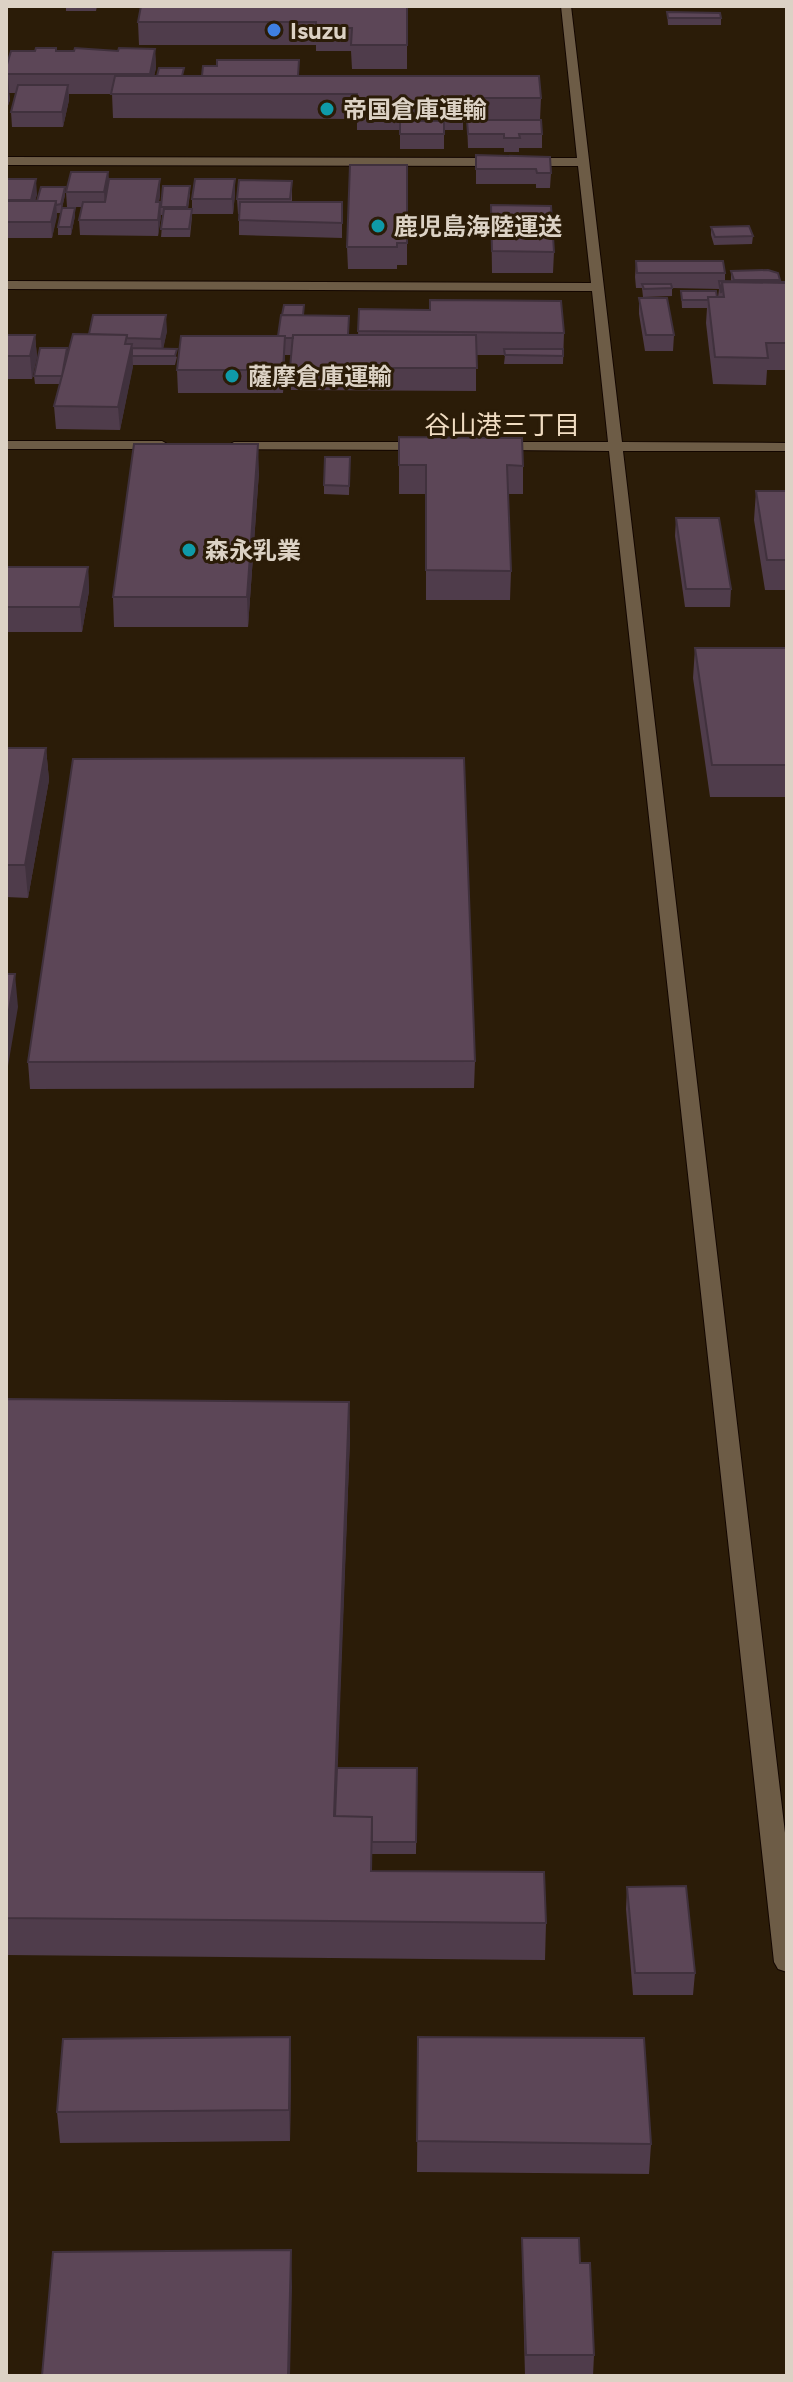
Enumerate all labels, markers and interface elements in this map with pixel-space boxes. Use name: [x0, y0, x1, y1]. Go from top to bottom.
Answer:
place label: Isuzu: [290, 16, 347, 45]
marker: Isuzu: [265, 21, 283, 39]
place label: 帝国倉庫運輸: [343, 95, 487, 124]
marker: 帝国倉庫運輸: [318, 100, 336, 118]
place label: 鹿児島海陸運送: [394, 212, 562, 241]
marker: 鹿児島海陸運送: [369, 217, 387, 235]
place label: 薩摩倉庫運輸: [248, 362, 392, 391]
marker: 薩摩倉庫運輸: [223, 367, 241, 385]
district label: 谷山港三丁目: [424, 409, 580, 441]
place label: 森永乳業: [205, 536, 301, 565]
marker: 森永乳業: [180, 541, 198, 559]

